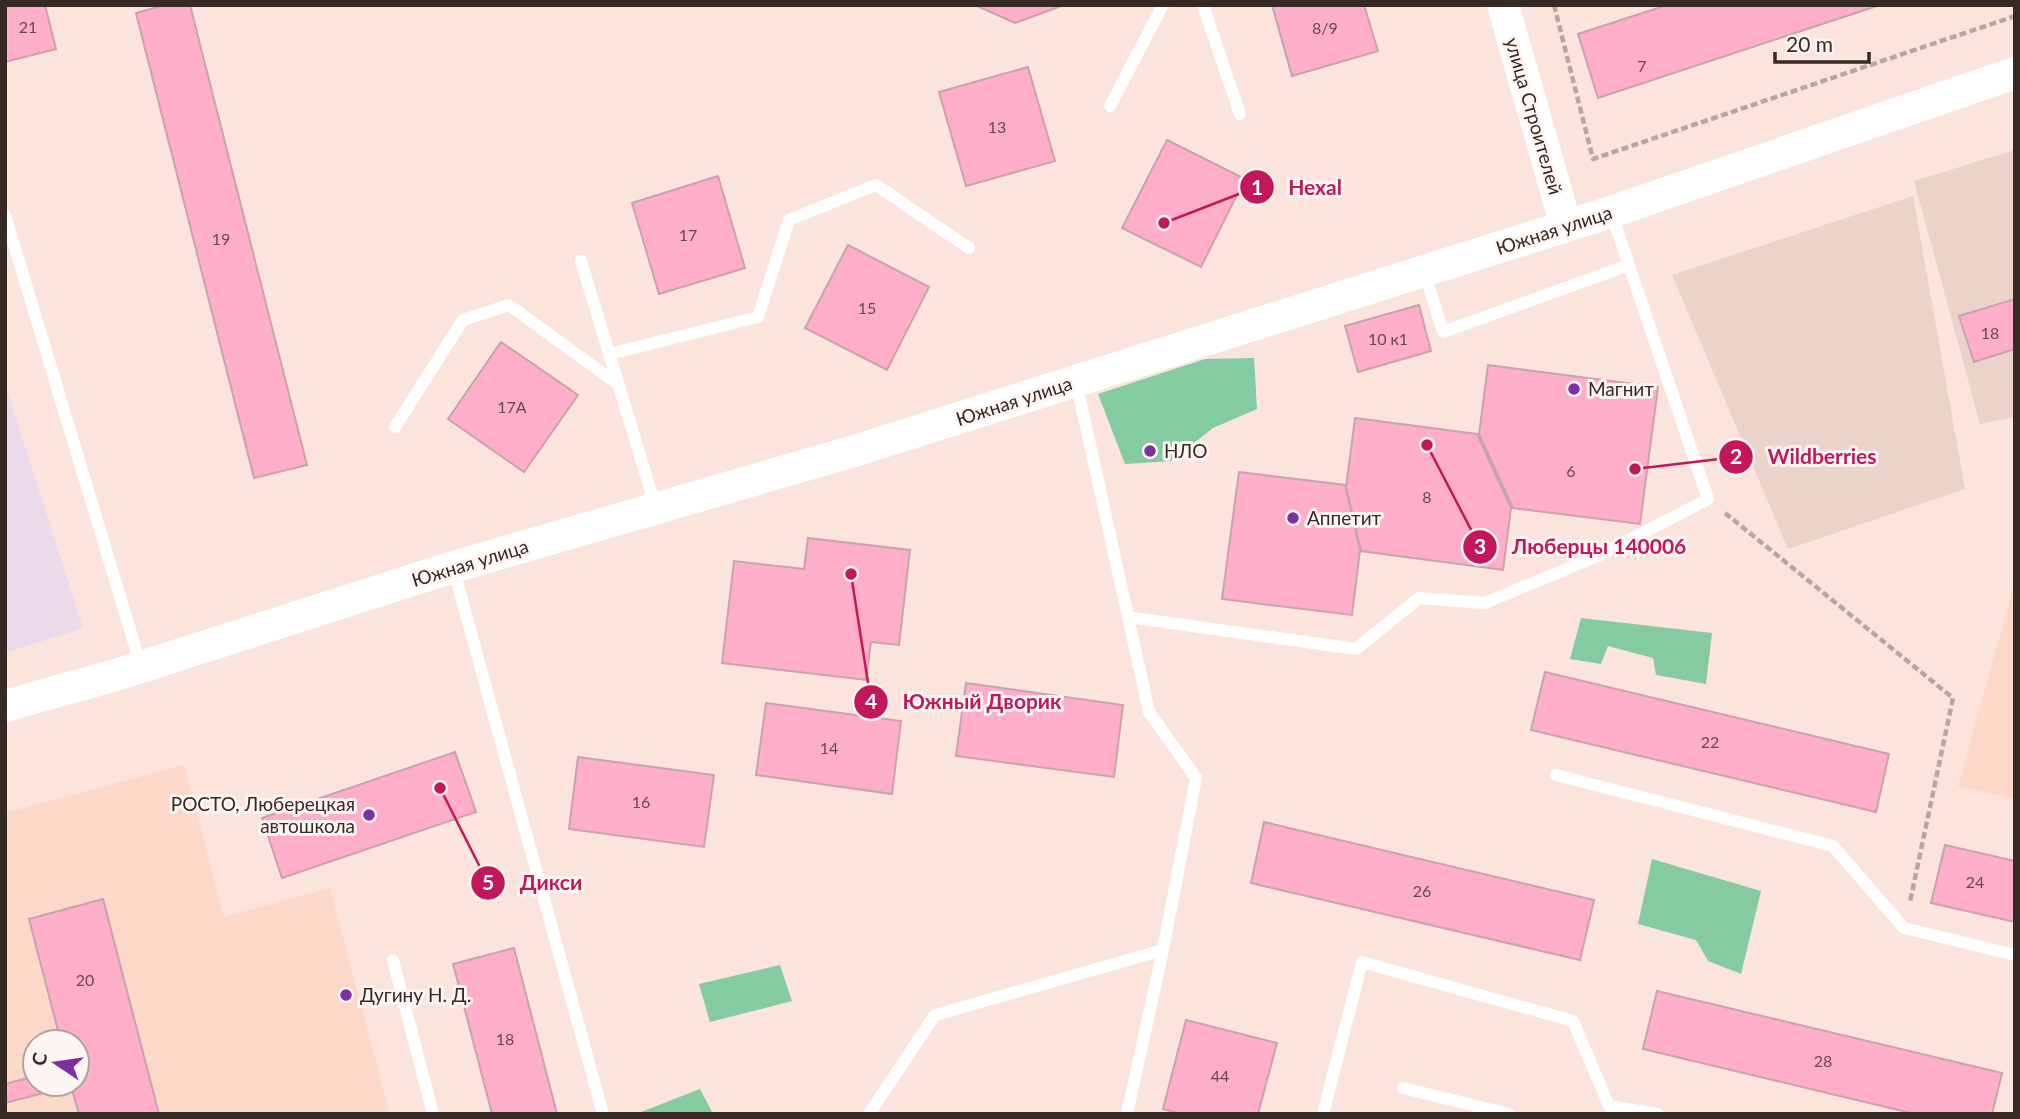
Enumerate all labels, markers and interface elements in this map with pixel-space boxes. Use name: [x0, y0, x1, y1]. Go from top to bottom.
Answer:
house number: 21: [19, 17, 37, 36]
house number: 8/9: [1312, 18, 1338, 37]
scale bar: [1775, 21, 1870, 65]
text: 20 m: [1786, 31, 1833, 56]
street label: улица Строителей: [1501, 35, 1568, 197]
house number: 7: [1637, 56, 1647, 75]
house number: 13: [988, 117, 1006, 136]
callout: Hexal: [1239, 166, 1356, 208]
text: 1: [1251, 174, 1263, 199]
text: Hexal: [1288, 174, 1342, 199]
street label: Южная улица: [1493, 200, 1615, 259]
house number: 17: [679, 225, 697, 244]
house number: 19: [212, 229, 230, 248]
house number: 15: [858, 298, 876, 317]
house number: 18: [1981, 323, 1999, 342]
house number: 10 к1: [1368, 329, 1408, 348]
street label: Южная улица: [953, 371, 1075, 430]
place label: Магнит: [1588, 377, 1654, 400]
marker: Магнит: [1566, 381, 1582, 397]
house number: 17А: [497, 397, 527, 416]
callout: Wildberries: [1719, 436, 1891, 478]
place label: НЛО: [1164, 439, 1208, 462]
marker: НЛО: [1142, 443, 1158, 459]
text: 2: [1730, 443, 1742, 468]
text: Wildberries: [1767, 443, 1877, 468]
house number: 6: [1566, 461, 1576, 480]
house number: 8: [1422, 487, 1432, 506]
place label: Аппетит: [1307, 506, 1382, 529]
marker: Аппетит: [1285, 510, 1301, 526]
callout: Люберцы 140006: [1463, 526, 1700, 568]
text: 3: [1474, 533, 1486, 558]
text: Люберцы 140006: [1511, 533, 1686, 558]
street label: Южная улица: [409, 534, 531, 591]
callout: Южный Дворик: [854, 681, 1076, 723]
text: 4: [865, 688, 877, 713]
text: Южный Дворик: [902, 688, 1062, 713]
house number: 22: [1701, 732, 1719, 751]
house number: 14: [820, 738, 838, 757]
place label: РОСТО, Люберецкая автошкола: [171, 792, 355, 837]
house number: 16: [632, 792, 650, 811]
marker: РОСТО, Люберецкая автошкола: [361, 807, 377, 823]
callout: Дикси: [471, 862, 596, 904]
text: 5: [482, 869, 494, 894]
text: Дикси: [520, 869, 582, 894]
house number: 24: [1966, 872, 1984, 891]
house number: 26: [1413, 881, 1431, 900]
house number: 20: [76, 970, 94, 989]
place label: Дугину Н. Д.: [360, 983, 471, 1006]
marker: Дугину Н. Д.: [338, 987, 354, 1003]
north arrow: [21, 1028, 91, 1098]
house number: 18: [496, 1029, 514, 1048]
text: С: [26, 1050, 52, 1068]
house number: 28: [1814, 1051, 1832, 1070]
house number: 44: [1211, 1066, 1229, 1085]

